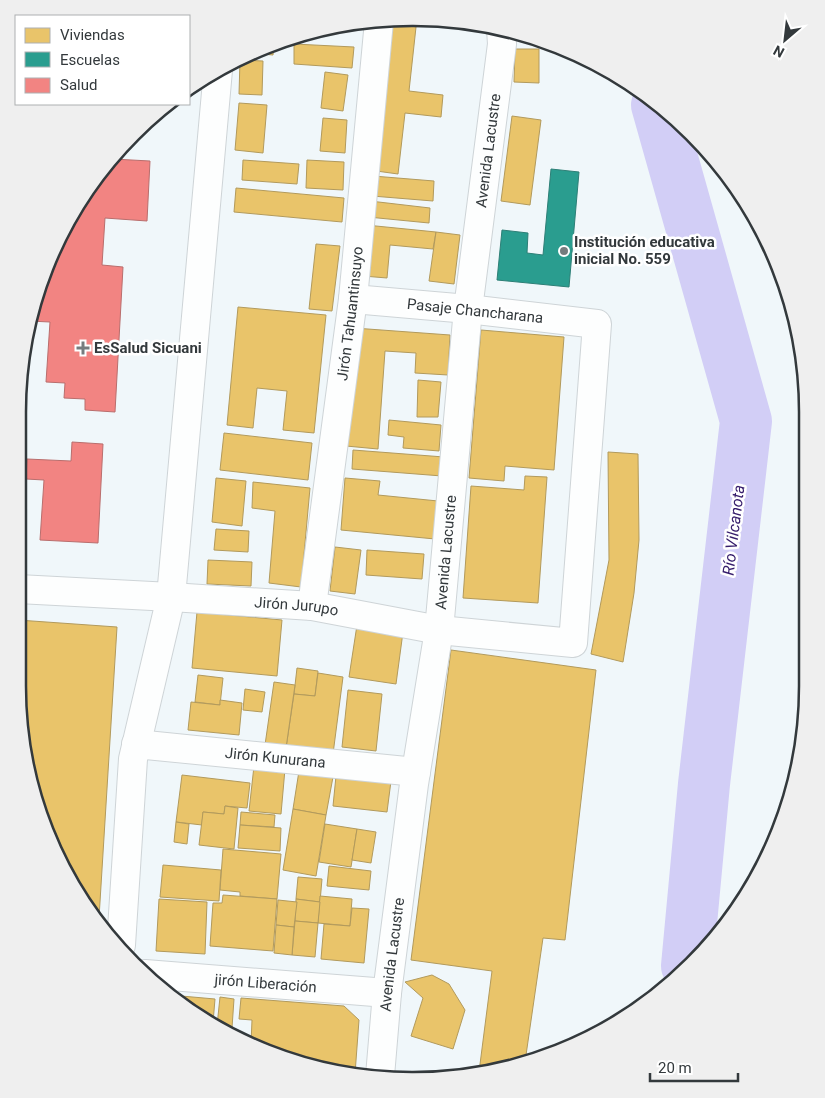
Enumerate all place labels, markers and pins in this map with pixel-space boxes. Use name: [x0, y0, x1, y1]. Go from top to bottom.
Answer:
place label: Institución educativa inicial No. 559: [574, 233, 715, 268]
marker: Institución educativa inicial No. 559: [558, 245, 570, 257]
place label: EsSalud Sicuani: [94, 339, 202, 357]
marker: EsSalud Sicuani: [76, 341, 90, 355]

